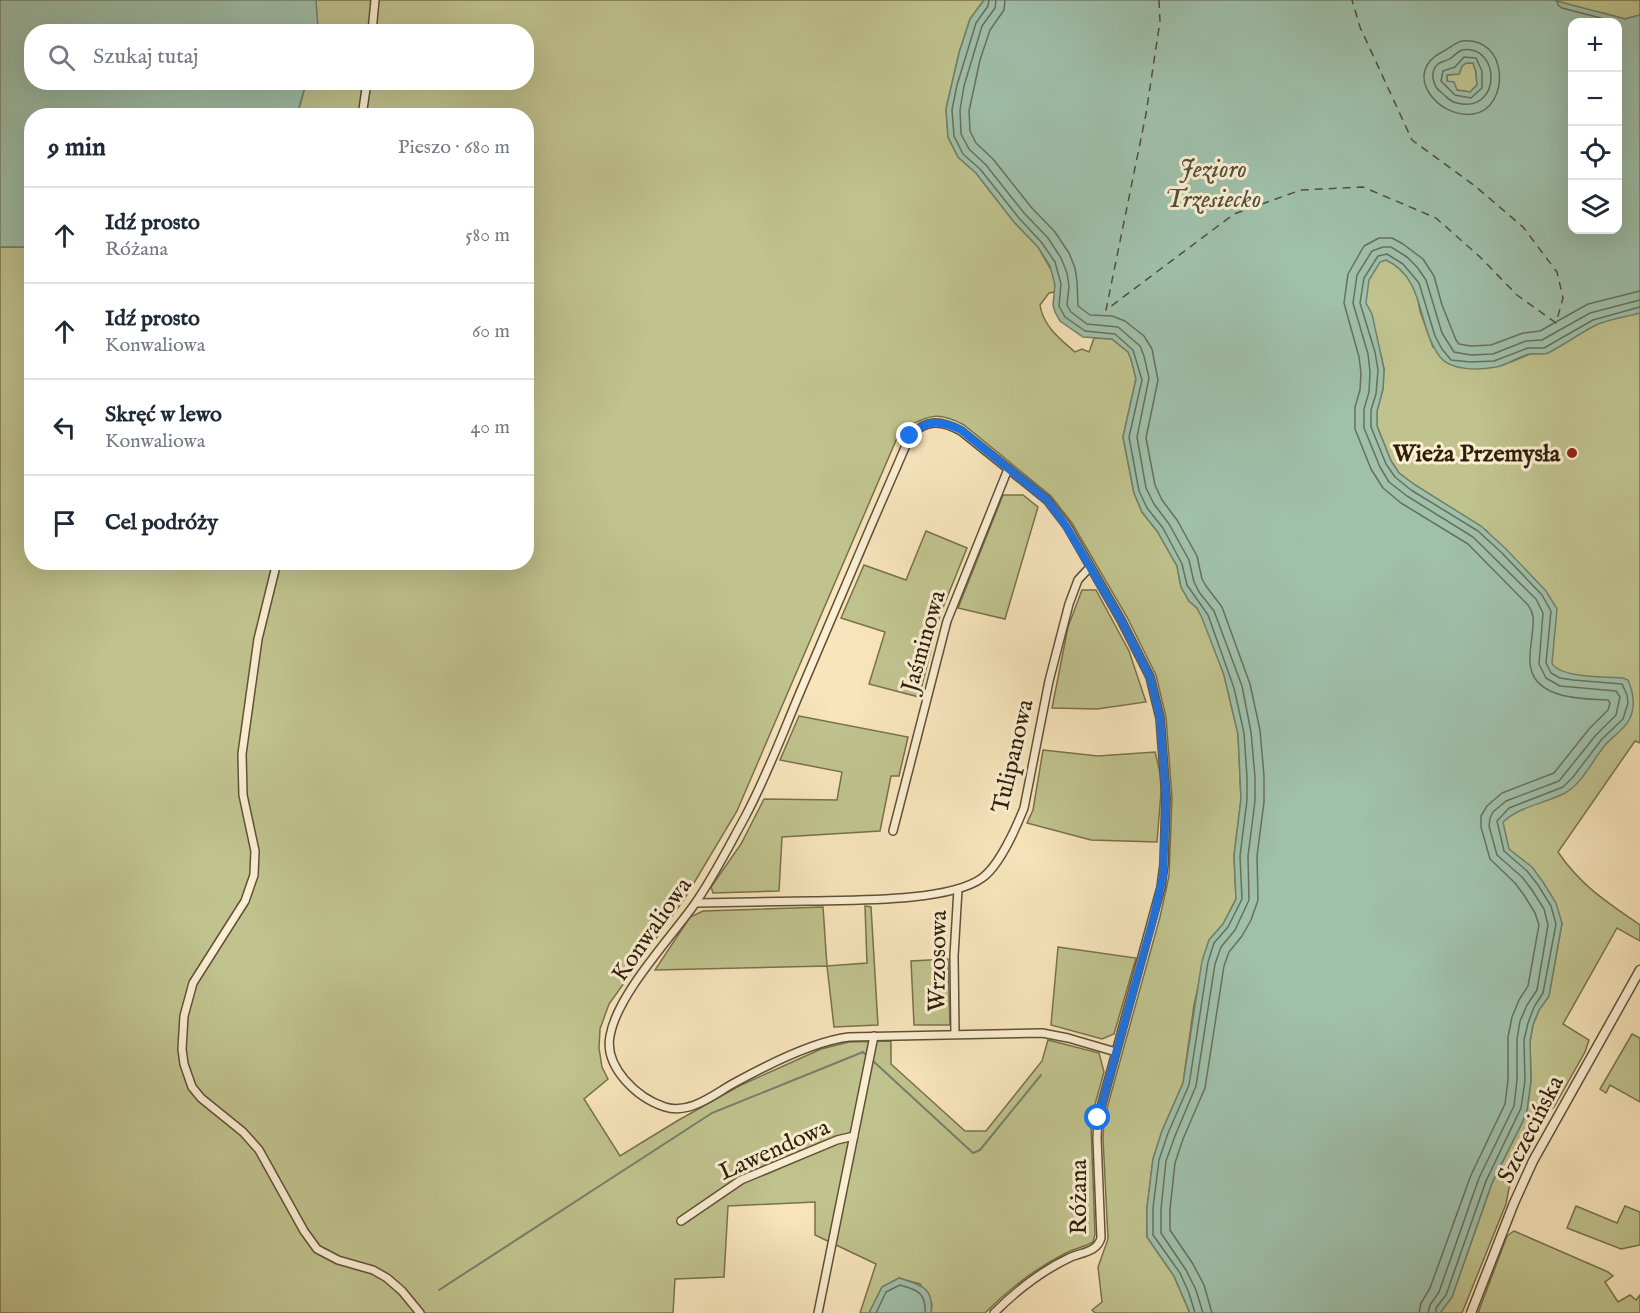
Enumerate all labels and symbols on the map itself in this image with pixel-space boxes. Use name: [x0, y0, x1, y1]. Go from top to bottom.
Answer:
water label: Jezioro Trzesiecko: [1165, 153, 1261, 216]
route end: [896, 422, 922, 448]
place label: Wieża Przemysła: [1392, 439, 1561, 470]
marker: Wieża Przemysła: [1565, 446, 1579, 460]
street label: Jaśminowa: [894, 586, 954, 699]
street label: Tulipanowa: [985, 696, 1042, 816]
street label: Konwaliowa: [605, 871, 700, 988]
street label: Wrzosowa: [922, 909, 955, 1012]
street label: Szczecińska: [1491, 1070, 1572, 1189]
route start: [1084, 1104, 1110, 1130]
street label: Lawendowa: [714, 1112, 835, 1189]
street label: Różana: [1064, 1159, 1095, 1235]

